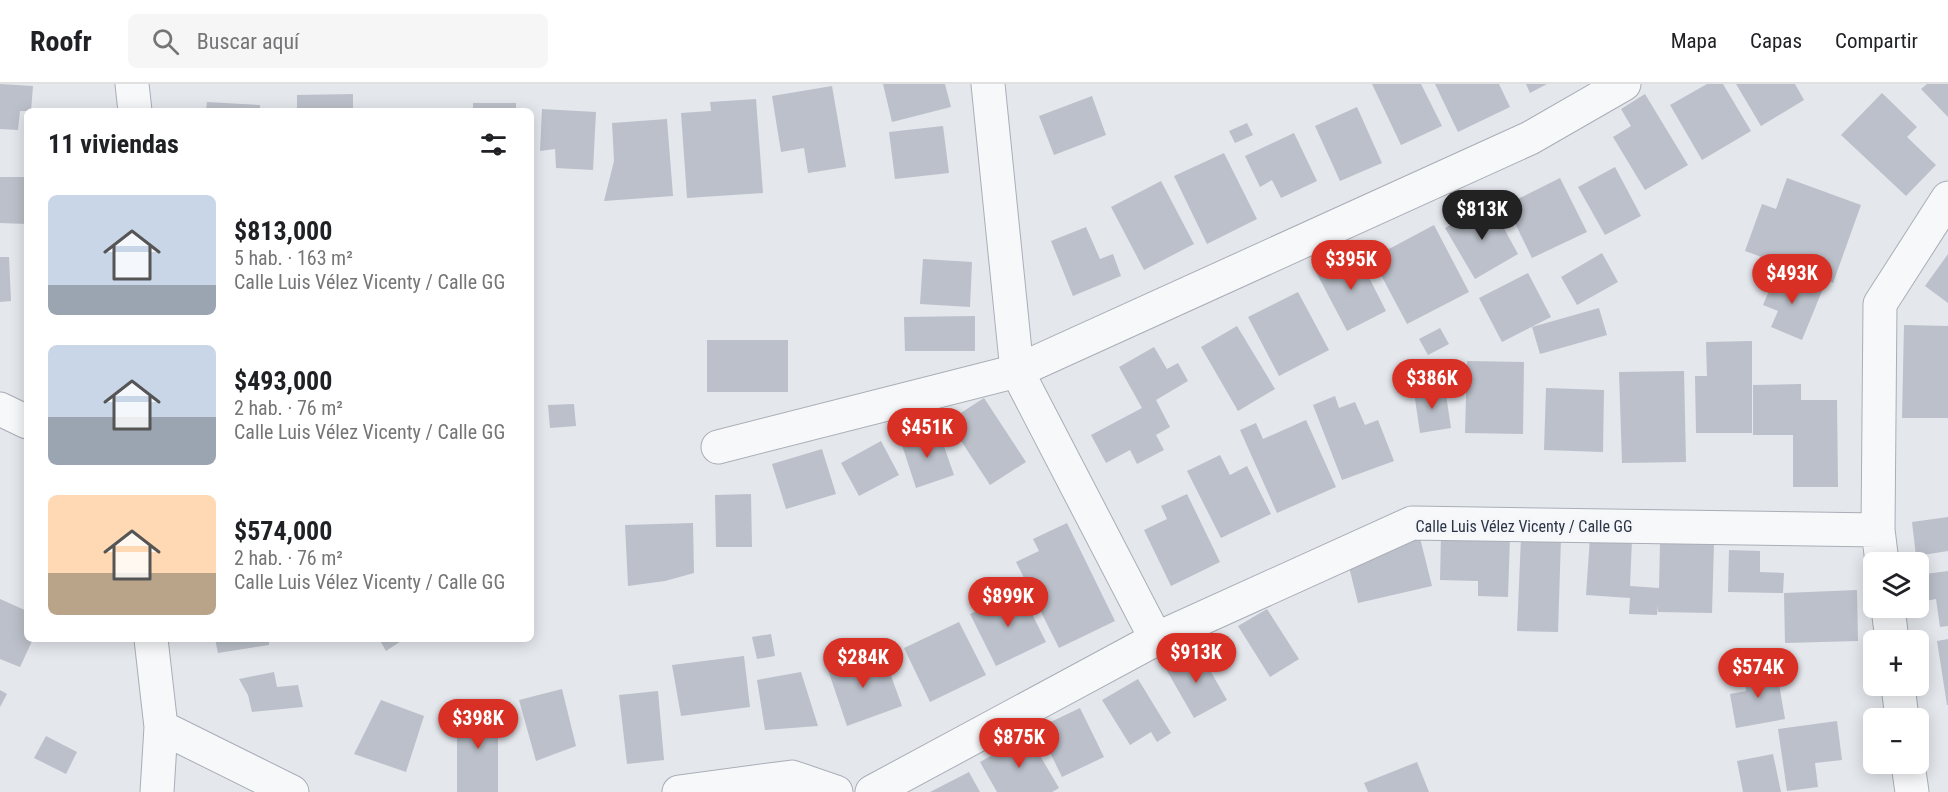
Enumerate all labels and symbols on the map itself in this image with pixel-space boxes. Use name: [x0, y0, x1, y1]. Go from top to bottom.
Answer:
pin: $813K: [1440, 190, 1524, 241]
pin: $395K: [1309, 240, 1393, 291]
pin: $493K: [1750, 254, 1834, 305]
pin: $386K: [1390, 359, 1474, 410]
pin: $451K: [885, 408, 969, 459]
street label: Calle Luis Vélez Vicenty / Calle GG: [1416, 517, 1633, 536]
pin: $899K: [966, 577, 1050, 628]
pin: $913K: [1154, 633, 1238, 684]
pin: $284K: [821, 638, 905, 689]
pin: $574K: [1716, 648, 1800, 699]
pin: $398K: [436, 699, 520, 750]
pin: $875K: [977, 718, 1061, 769]

